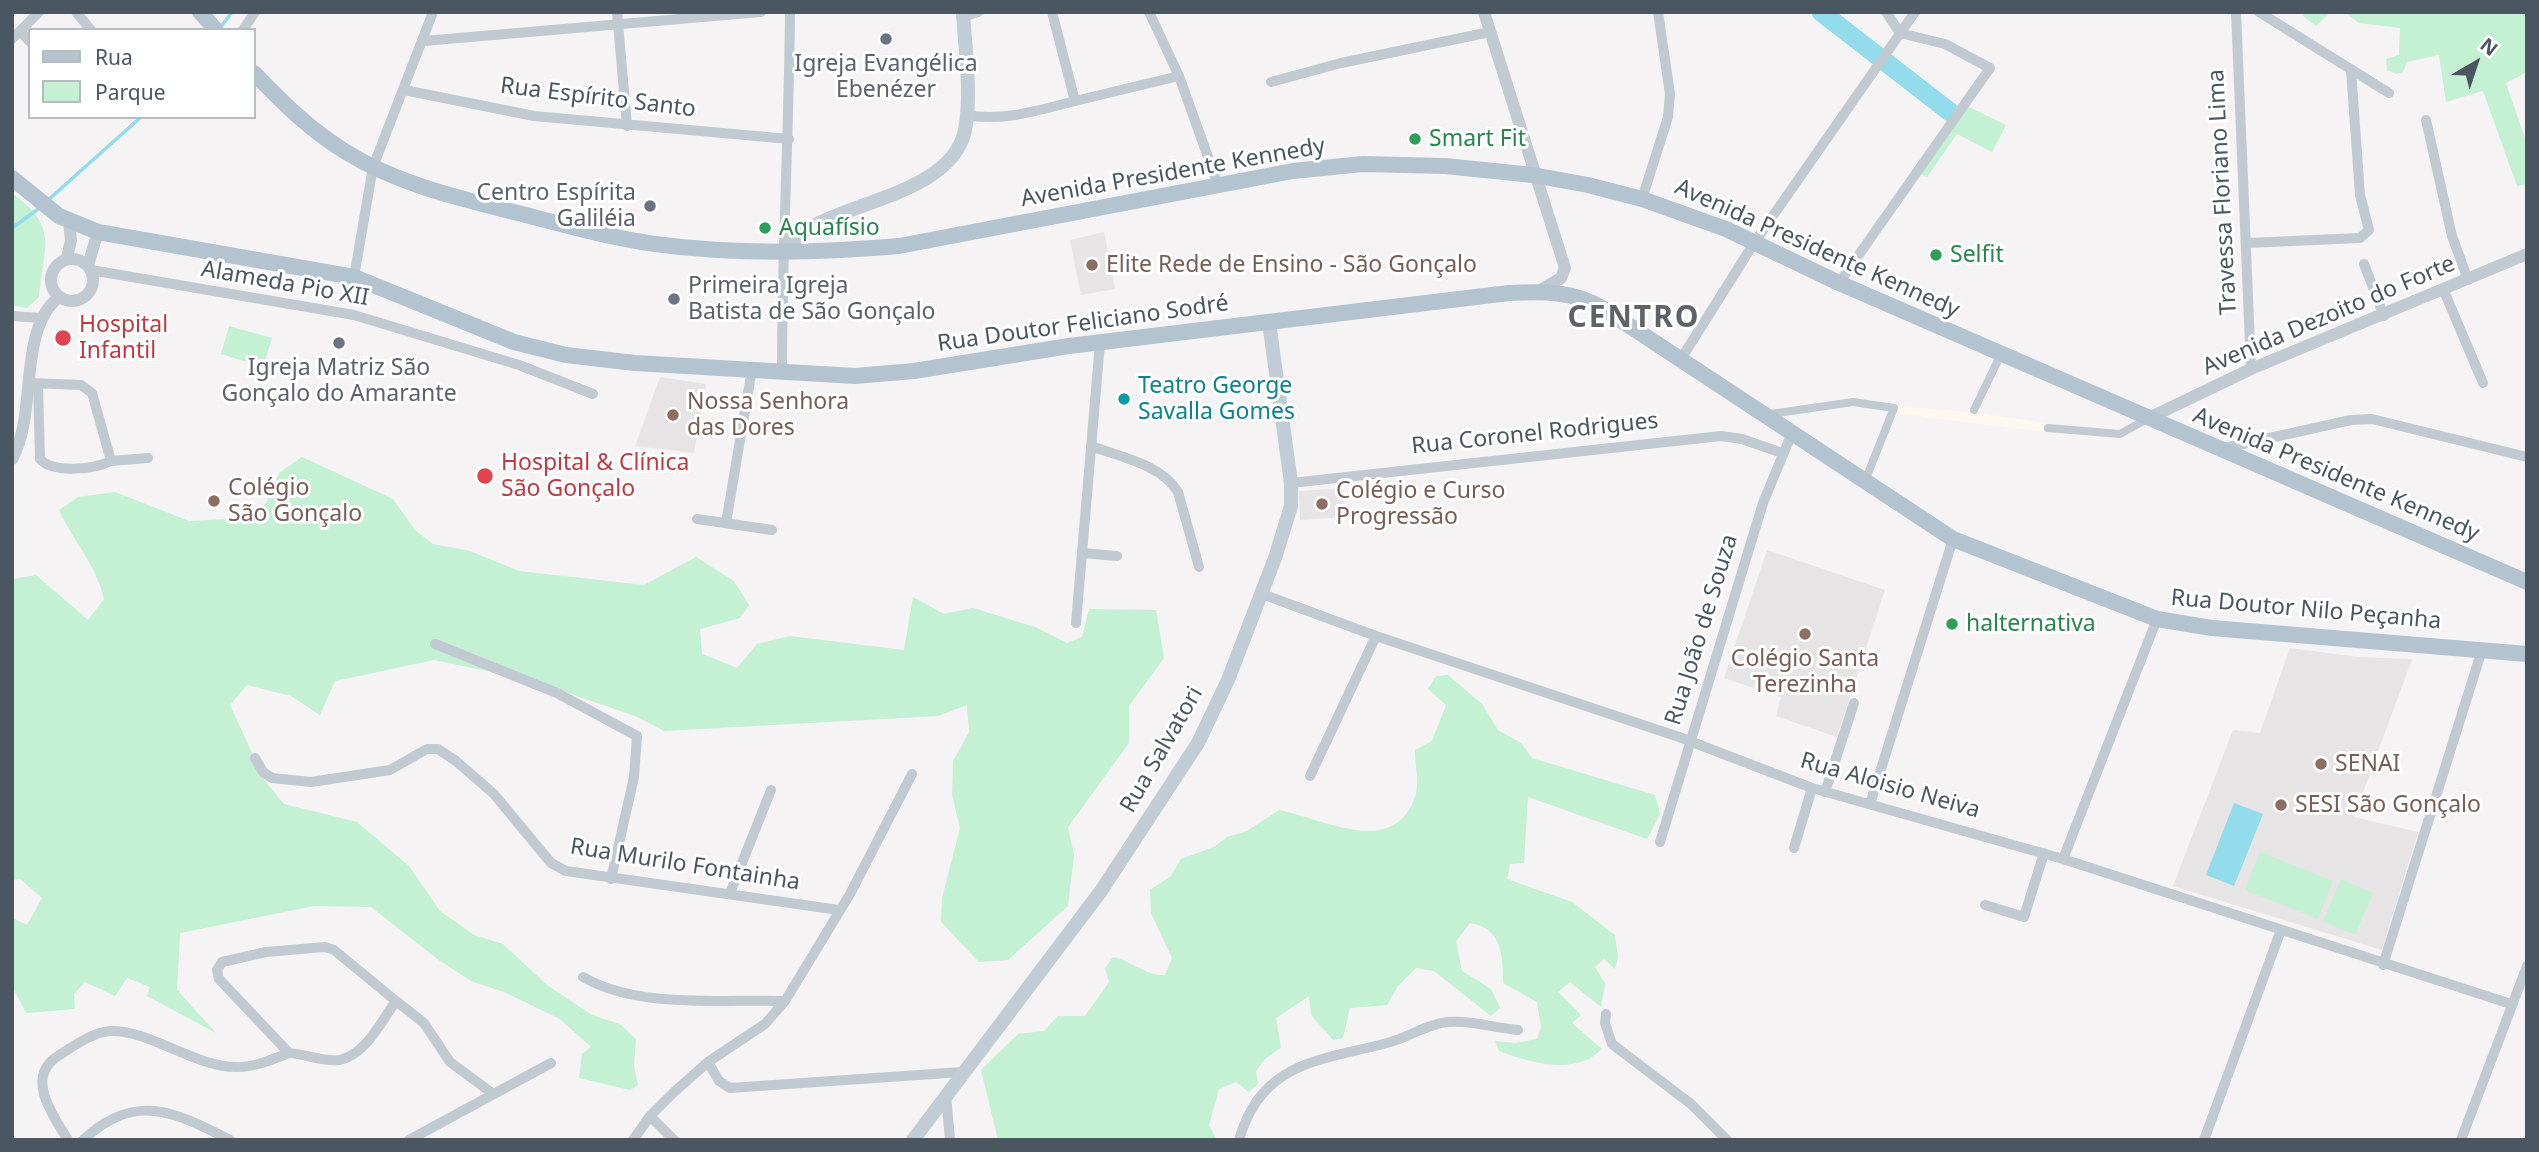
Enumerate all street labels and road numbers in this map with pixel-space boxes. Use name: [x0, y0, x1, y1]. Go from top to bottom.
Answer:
street label: Travessa Floriano Lima: [2203, 69, 2243, 315]
street label: Rua Espírito Santo: [499, 72, 697, 124]
street label: Avenida Presidente Kennedy: [1019, 133, 1327, 213]
street label: Avenida Presidente Kennedy: [1670, 174, 1964, 324]
street label: Avenida Dezoito do Forte: [2199, 250, 2459, 382]
street label: Alameda Pio XII: [199, 256, 371, 312]
street label: Rua Doutor Feliciano Sodré: [936, 290, 1230, 358]
street label: Avenida Presidente Kennedy: [2189, 402, 2483, 548]
street label: Rua Coronel Rodrigues: [1410, 407, 1660, 461]
street label: Rua João de Souza: [1660, 531, 1744, 729]
street label: Rua Doutor Nilo Peçanha: [2170, 584, 2442, 636]
street label: Rua Salvatori: [1115, 682, 1209, 818]
street label: Rua Aloisio Neiva: [1797, 747, 1983, 825]
street label: Rua Murilo Fontainha: [568, 833, 802, 897]

